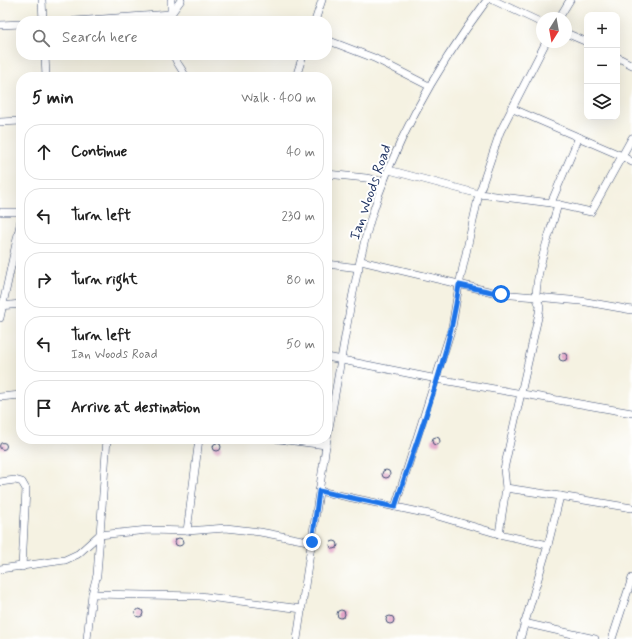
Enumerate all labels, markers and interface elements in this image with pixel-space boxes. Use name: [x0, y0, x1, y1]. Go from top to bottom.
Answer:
north arrow: [536, 12, 572, 48]
map controls: [584, 12, 620, 120]
button: +: [584, 12, 620, 48]
search box: [16, 16, 332, 60]
icon: search: [30, 27, 52, 49]
text: Search here: [62, 28, 138, 48]
button: −: [584, 48, 620, 84]
button: layers: [584, 84, 620, 120]
text: 5 min: [32, 87, 74, 109]
text: Walk · 400 m: [241, 90, 316, 107]
icon: ahead: [33, 141, 55, 163]
text: Continue: [71, 142, 127, 162]
street label: Ian Woods Road: [345, 142, 397, 243]
text: 40 m: [286, 144, 315, 161]
icon: left: [33, 205, 55, 227]
text: Turn left: [71, 206, 131, 226]
text: 230 m: [281, 208, 315, 225]
icon: right: [33, 269, 55, 291]
text: Turn right: [71, 270, 138, 290]
text: 80 m: [286, 272, 315, 289]
route start: [492, 285, 510, 303]
text: Turn left: [71, 326, 131, 346]
icon: left: [33, 333, 55, 355]
text: 50 m: [286, 336, 315, 353]
text: Ian Woods Road: [71, 346, 157, 363]
icon: arrive: [33, 397, 55, 419]
text: Arrive at destination: [71, 398, 200, 418]
route end: [303, 533, 321, 551]

